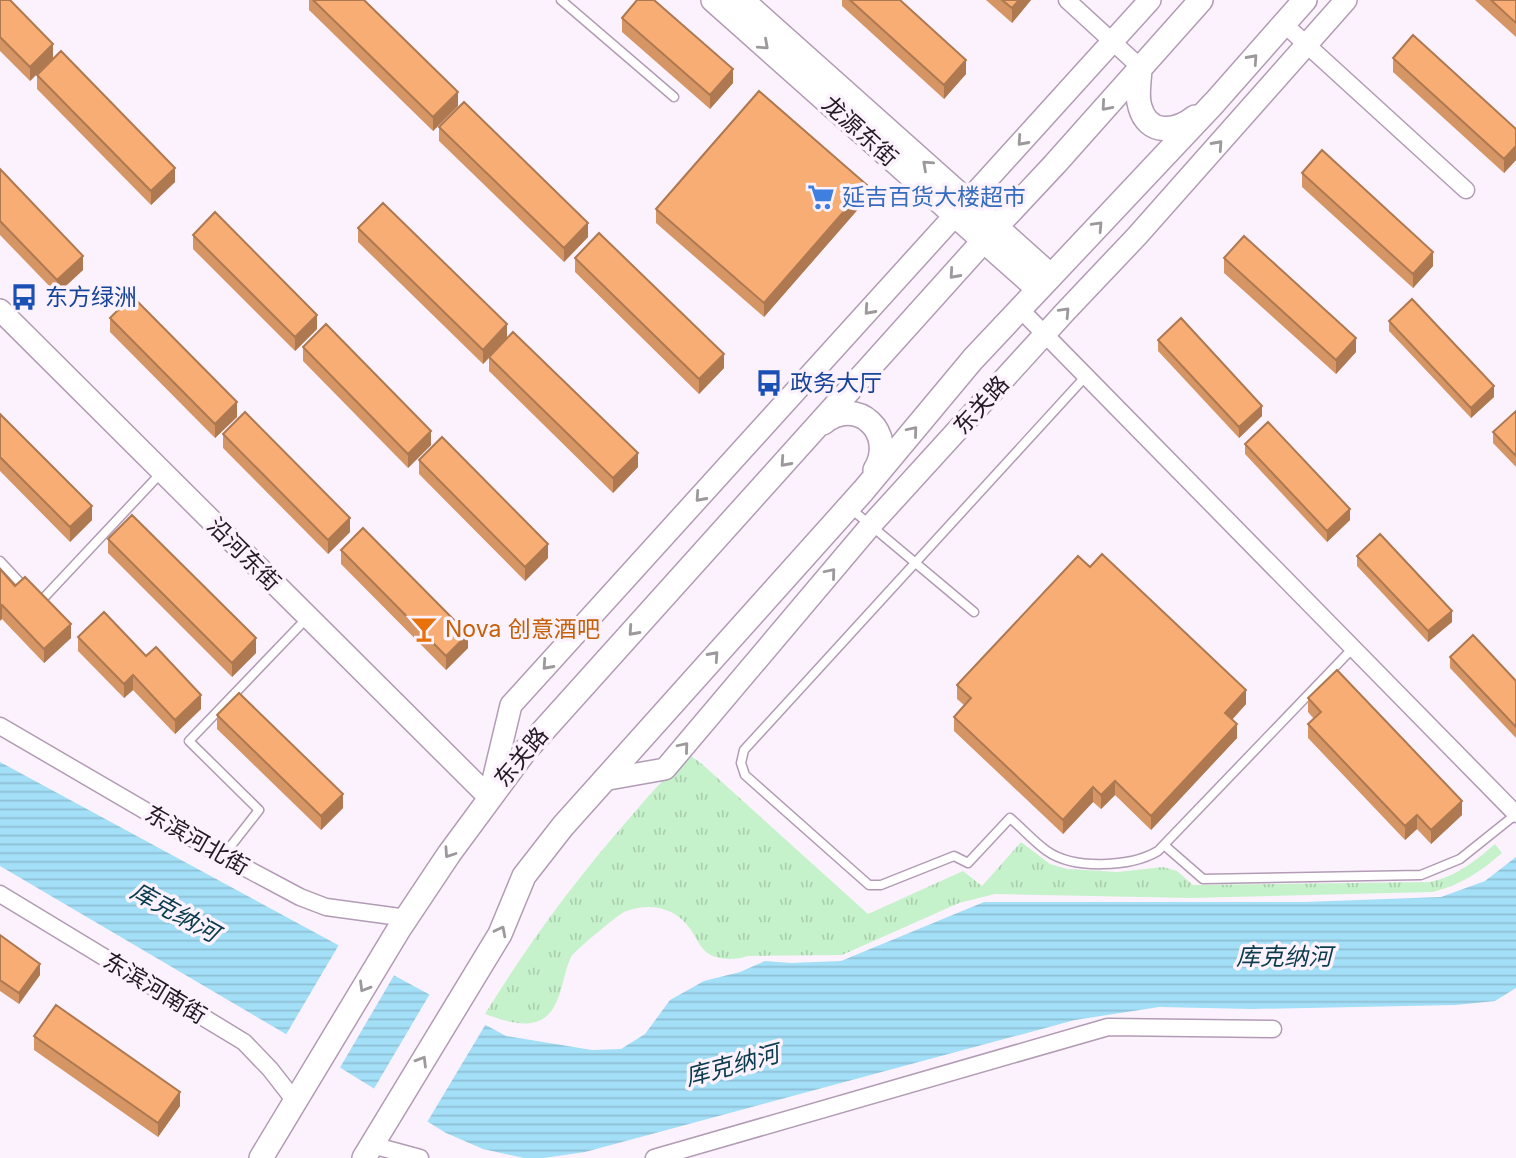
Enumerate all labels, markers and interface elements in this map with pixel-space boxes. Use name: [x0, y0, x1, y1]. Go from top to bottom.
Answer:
one-way arrow: [755, 37, 768, 50]
one-way arrow: [1245, 54, 1257, 67]
street label: 龙源东街: [816, 90, 904, 172]
one-way arrow: [1102, 98, 1114, 111]
one-way arrow: [1018, 133, 1030, 146]
one-way arrow: [1210, 140, 1222, 153]
one-way arrow: [922, 161, 935, 173]
supermarket icon: 延吉百货大楼超市: [806, 182, 836, 212]
place label: 延吉百货大楼超市: [842, 183, 1026, 211]
one-way arrow: [1090, 221, 1103, 234]
one-way arrow: [949, 266, 962, 279]
bus stop icon: 东方绿洲: [9, 282, 39, 312]
place label: 东方绿洲: [45, 283, 137, 311]
one-way arrow: [865, 302, 877, 315]
one-way arrow: [1056, 307, 1069, 320]
bus stop icon: 政务大厅: [754, 368, 784, 398]
place label: 政务大厅: [790, 369, 882, 397]
street label: 东关路: [948, 370, 1014, 440]
one-way arrow: [905, 426, 917, 439]
one-way arrow: [781, 454, 793, 467]
one-way arrow: [696, 489, 708, 502]
street label: 沿河东街: [202, 512, 286, 596]
one-way arrow: [823, 568, 835, 581]
bar icon: Nova 创意酒吧: [409, 614, 439, 644]
place label: Nova 创意酒吧: [445, 615, 600, 643]
one-way arrow: [629, 623, 641, 636]
one-way arrow: [706, 651, 718, 664]
one-way arrow: [543, 657, 555, 670]
street label: 东关路: [488, 722, 554, 792]
one-way arrow: [676, 742, 688, 755]
street label: 东滨河北街: [140, 799, 254, 881]
one-way arrow: [445, 845, 458, 858]
water label: 库克纳河: [126, 876, 228, 950]
one-way arrow: [493, 926, 507, 938]
water label: 库克纳河: [1236, 942, 1336, 971]
street label: 东滨河南街: [99, 946, 211, 1030]
one-way arrow: [359, 980, 372, 993]
water label: 库克纳河: [682, 1038, 786, 1091]
one-way arrow: [414, 1056, 427, 1069]

